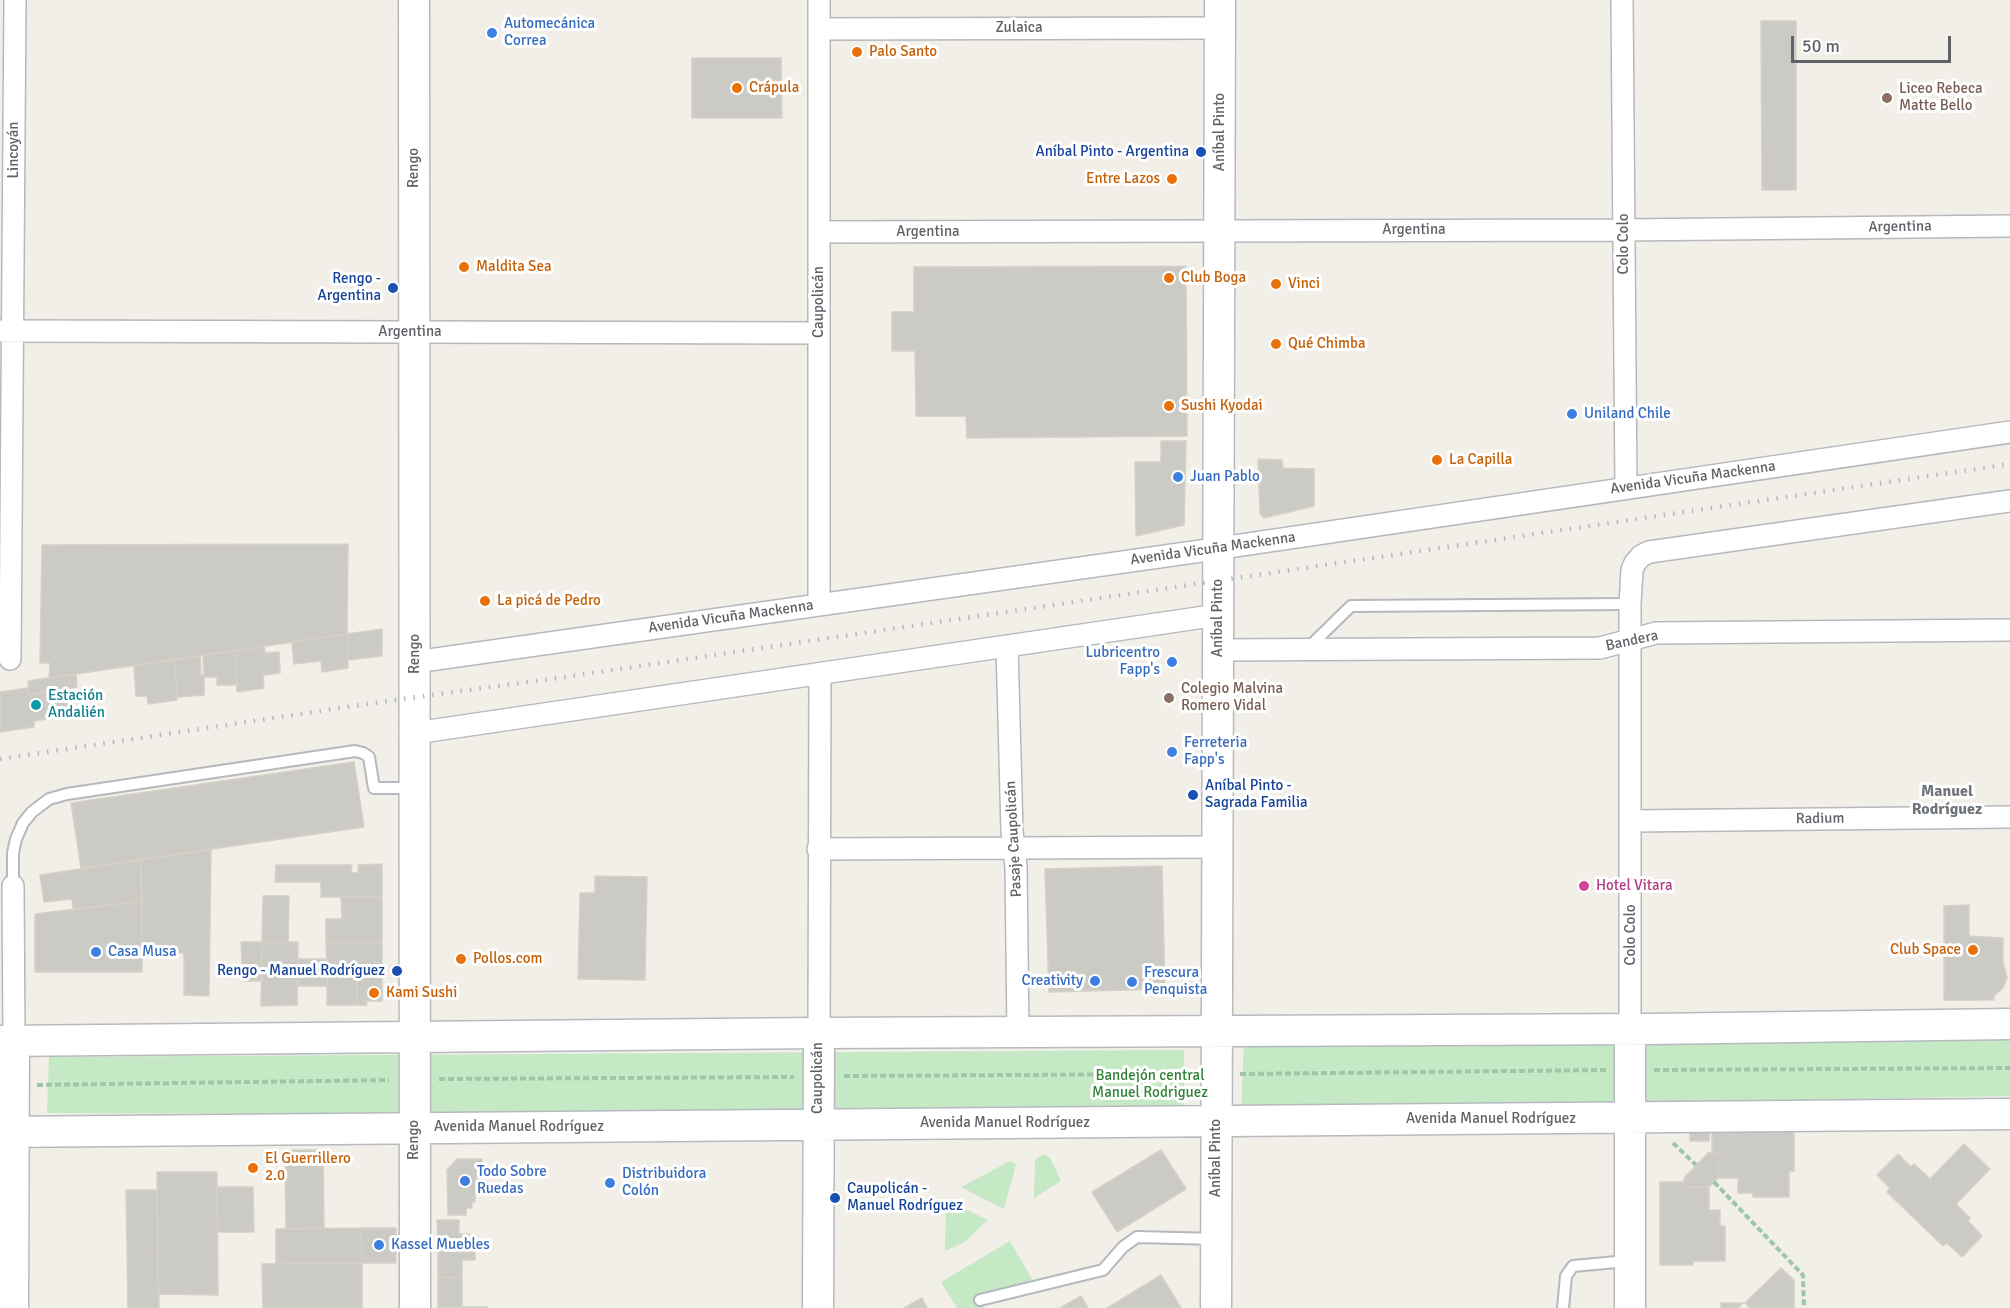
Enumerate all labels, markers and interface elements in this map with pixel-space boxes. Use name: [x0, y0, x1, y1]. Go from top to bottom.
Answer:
place label: Automecánica Correa: [504, 15, 595, 50]
street label: Zulaica: [995, 19, 1043, 37]
scale bar: [1794, 24, 1954, 62]
marker: Automecánica Correa: [485, 26, 499, 40]
text: 50 m: [1802, 35, 1840, 57]
place label: Palo Santo: [869, 43, 937, 61]
marker: Palo Santo: [850, 45, 864, 59]
place label: Crápula: [749, 79, 799, 97]
place label: Liceo Rebeca Matte Bello: [1899, 80, 1983, 115]
marker: Crápula: [730, 81, 744, 95]
marker: Liceo Rebeca Matte Bello: [1880, 91, 1894, 105]
street label: Aníbal Pinto: [1211, 93, 1229, 171]
street label: Lincoyán: [5, 122, 23, 178]
place label: Aníbal Pinto - Argentina: [1035, 143, 1189, 161]
marker: Aníbal Pinto - Argentina: [1194, 145, 1208, 159]
street label: Rengo: [405, 148, 423, 188]
place label: Entre Lazos: [1086, 170, 1160, 188]
marker: Entre Lazos: [1165, 172, 1179, 186]
street label: Colo Colo: [1615, 214, 1633, 274]
street label: Argentina: [1868, 217, 1932, 237]
street label: Argentina: [1382, 221, 1446, 239]
street label: Argentina: [896, 223, 960, 241]
place label: Maldita Sea: [476, 258, 552, 276]
marker: Maldita Sea: [457, 260, 471, 274]
street label: Caupolicán: [810, 266, 828, 338]
place label: Club Boga: [1181, 269, 1246, 287]
place label: Rengo - Argentina: [318, 270, 381, 305]
marker: Club Boga: [1162, 271, 1176, 285]
place label: Vinci: [1288, 275, 1320, 293]
marker: Vinci: [1269, 277, 1283, 291]
marker: Rengo - Argentina: [386, 281, 400, 295]
street label: Argentina: [378, 323, 442, 341]
place label: Qué Chimba: [1288, 335, 1366, 353]
marker: Qué Chimba: [1269, 337, 1283, 351]
place label: Sushi Kyodai: [1181, 397, 1263, 415]
marker: Sushi Kyodai: [1162, 399, 1176, 413]
place label: Uniland Chile: [1584, 405, 1671, 423]
marker: Uniland Chile: [1565, 407, 1579, 421]
place label: La Capilla: [1449, 451, 1512, 469]
marker: La Capilla: [1430, 453, 1444, 467]
street label: Avenida Vicuña Mackenna: [1609, 457, 1777, 499]
place label: Juan Pablo: [1190, 468, 1260, 486]
marker: Juan Pablo: [1171, 470, 1185, 484]
street label: Avenida Vicuña Mackenna: [1129, 528, 1297, 570]
street label: Aníbal Pinto: [1209, 579, 1227, 657]
place label: La picá de Pedro: [497, 592, 601, 610]
marker: La picá de Pedro: [478, 594, 492, 608]
street label: Avenida Vicuña Mackenna: [647, 596, 815, 638]
street label: Bandera: [1604, 627, 1660, 655]
street label: Rengo: [406, 634, 424, 674]
place label: Lubricentro Fapp's: [1086, 644, 1160, 679]
marker: Lubricentro Fapp's: [1165, 655, 1179, 669]
place label: Colegio Malvina Romero Vidal: [1181, 680, 1283, 715]
place label: Estación Andalién: [48, 687, 105, 722]
marker: Colegio Malvina Romero Vidal: [1162, 691, 1176, 705]
marker: Estación Andalién: [29, 698, 43, 712]
place label: Ferreteria Fapp's: [1184, 734, 1247, 769]
marker: Ferreteria Fapp's: [1165, 745, 1179, 759]
place label: Aníbal Pinto - Sagrada Familia: [1205, 777, 1308, 812]
street label: Pasaje Caupolicán: [1002, 780, 1026, 898]
district label: Manuel Rodríguez: [1912, 782, 1982, 820]
marker: Aníbal Pinto - Sagrada Familia: [1186, 788, 1200, 802]
street label: Radium: [1796, 810, 1844, 828]
place label: Hotel Vitara: [1596, 877, 1673, 895]
marker: Hotel Vitara: [1577, 879, 1591, 893]
street label: Colo Colo: [1622, 905, 1640, 965]
place label: Club Space: [1890, 941, 1961, 959]
place label: Casa Musa: [108, 943, 177, 961]
marker: Club Space: [1966, 943, 1980, 957]
marker: Casa Musa: [89, 945, 103, 959]
place label: Pollos.com: [473, 950, 542, 968]
marker: Pollos.com: [454, 952, 468, 966]
place label: Rengo - Manuel Rodríguez: [217, 962, 385, 980]
marker: Rengo - Manuel Rodríguez: [390, 964, 404, 978]
place label: Frescura Penquista: [1144, 964, 1207, 999]
place label: Creativity: [1021, 972, 1083, 990]
marker: Creativity: [1088, 974, 1102, 988]
marker: Frescura Penquista: [1125, 975, 1139, 989]
place label: Kami Sushi: [386, 984, 457, 1002]
marker: Kami Sushi: [367, 986, 381, 1000]
street label: Caupolicán: [809, 1042, 827, 1114]
park label: Bandejón central Manuel Rodriguez: [1092, 1067, 1208, 1102]
street label: Avenida Manuel Rodríguez: [1406, 1110, 1576, 1128]
street label: Avenida Manuel Rodríguez: [920, 1114, 1090, 1132]
street label: Avenida Manuel Rodríguez: [434, 1118, 604, 1136]
street label: Aníbal Pinto: [1207, 1119, 1225, 1197]
street label: Rengo: [405, 1120, 423, 1160]
place label: El Guerrillero 2.0: [265, 1150, 351, 1185]
marker: El Guerrillero 2.0: [246, 1161, 260, 1175]
place label: Todo Sobre Ruedas: [477, 1163, 547, 1198]
place label: Distribuidora Colón: [622, 1165, 706, 1200]
marker: Todo Sobre Ruedas: [458, 1174, 472, 1188]
marker: Distribuidora Colón: [603, 1176, 617, 1190]
place label: Caupolicán - Manuel Rodríguez: [847, 1180, 963, 1215]
marker: Caupolicán - Manuel Rodríguez: [828, 1191, 842, 1205]
place label: Kassel Muebles: [391, 1236, 490, 1254]
marker: Kassel Muebles: [372, 1238, 386, 1252]

